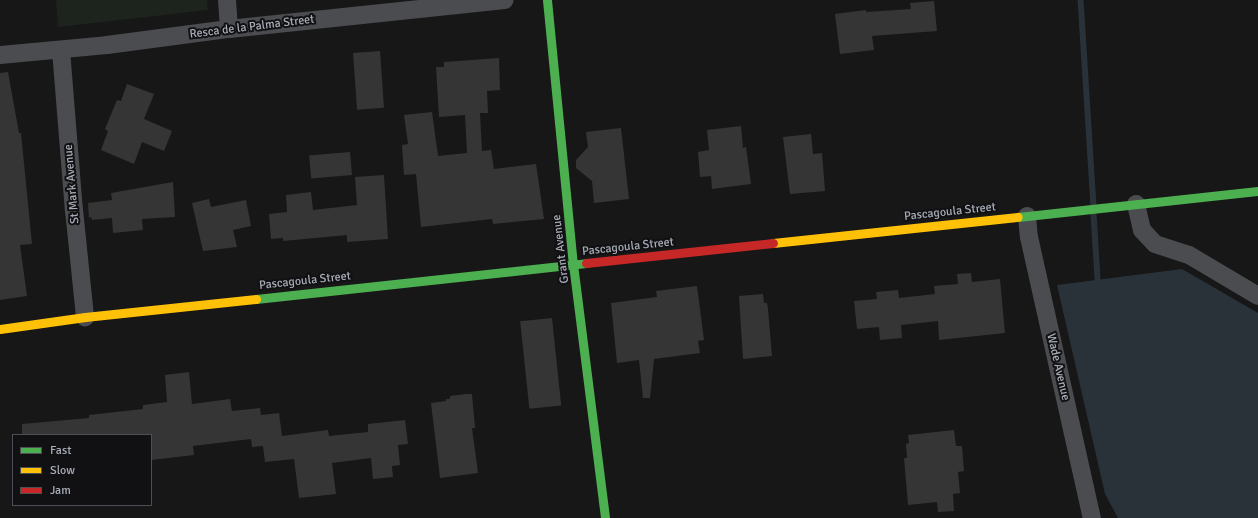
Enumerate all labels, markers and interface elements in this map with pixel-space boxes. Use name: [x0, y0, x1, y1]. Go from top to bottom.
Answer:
street label: Resca de la Palma Street: [189, 12, 315, 42]
street label: St Mark Avenue: [61, 144, 83, 224]
street label: Pascagoula Street: [903, 200, 997, 224]
street label: Grant Avenue: [550, 214, 572, 284]
street label: Pascagoula Street: [581, 235, 675, 259]
street label: Pascagoula Street: [258, 269, 352, 293]
street label: Wade Avenue: [1043, 332, 1073, 402]
legend: [12, 434, 152, 506]
text: Fast: [50, 443, 71, 458]
text: Slow: [50, 463, 75, 478]
text: Jam: [50, 483, 71, 498]

